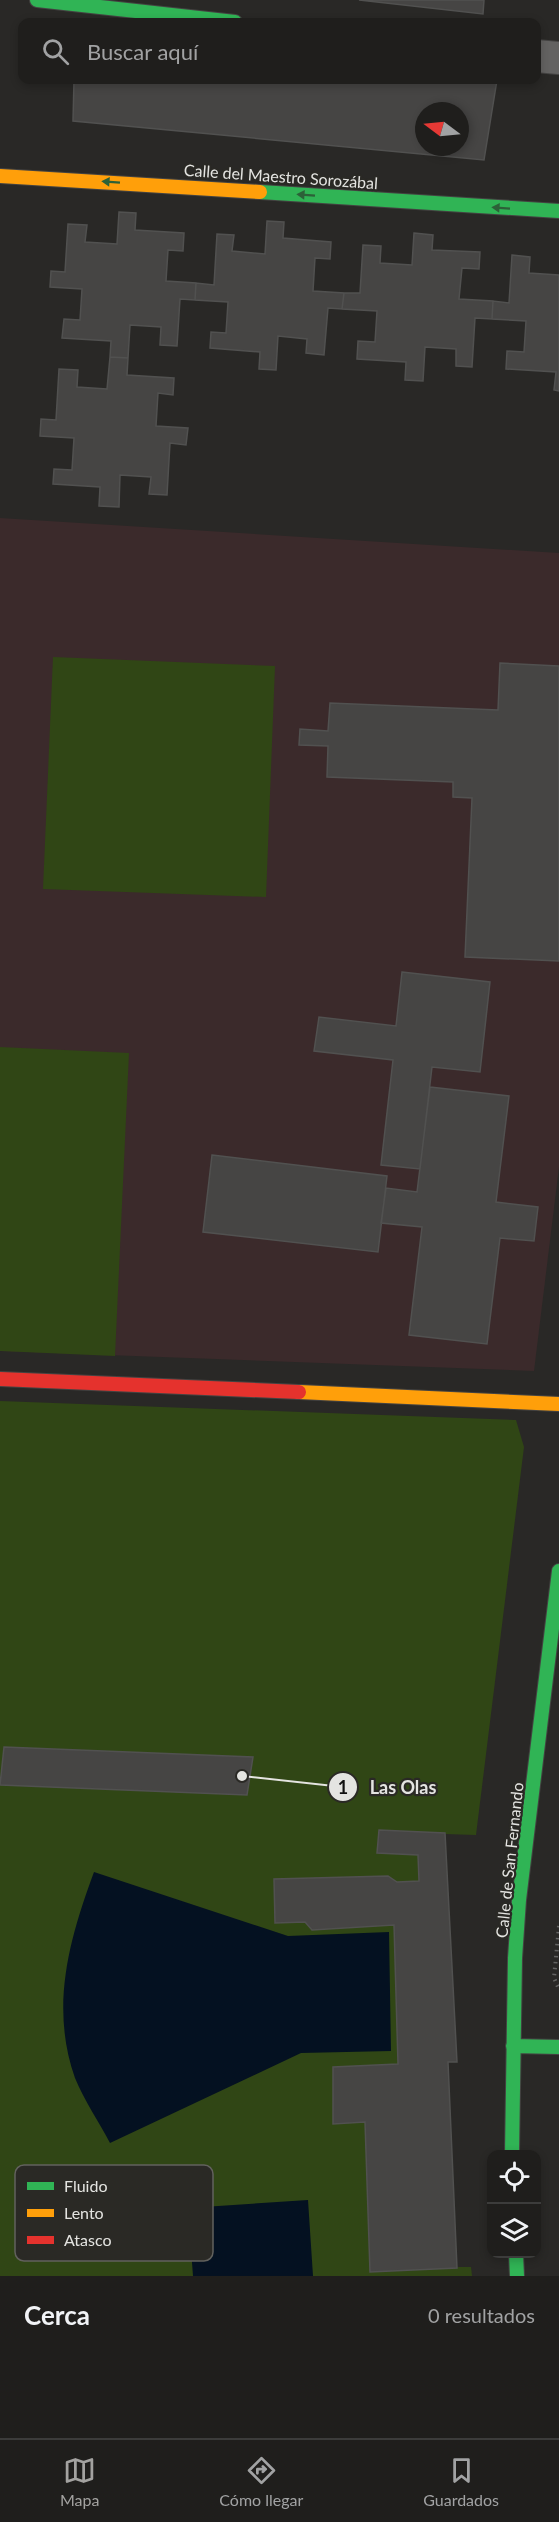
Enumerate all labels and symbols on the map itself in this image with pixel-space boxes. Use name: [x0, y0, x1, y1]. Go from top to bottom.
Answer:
north arrow: [415, 102, 469, 156]
street label: Calle del Maestro Sorozábal: [183, 160, 379, 192]
one-way arrow: [102, 177, 121, 186]
one-way arrow: [297, 190, 316, 199]
one-way arrow: [491, 203, 510, 212]
callout: Las Olas: [328, 1769, 448, 1805]
text: 1: [338, 1776, 348, 1798]
text: Las Olas: [370, 1776, 436, 1798]
street label: Calle de San Fernando: [491, 1781, 527, 1939]
legend: [15, 2165, 213, 2261]
text: Fluido: [64, 2176, 107, 2195]
text: Lento: [64, 2203, 104, 2222]
text: Atasco: [64, 2230, 112, 2249]

